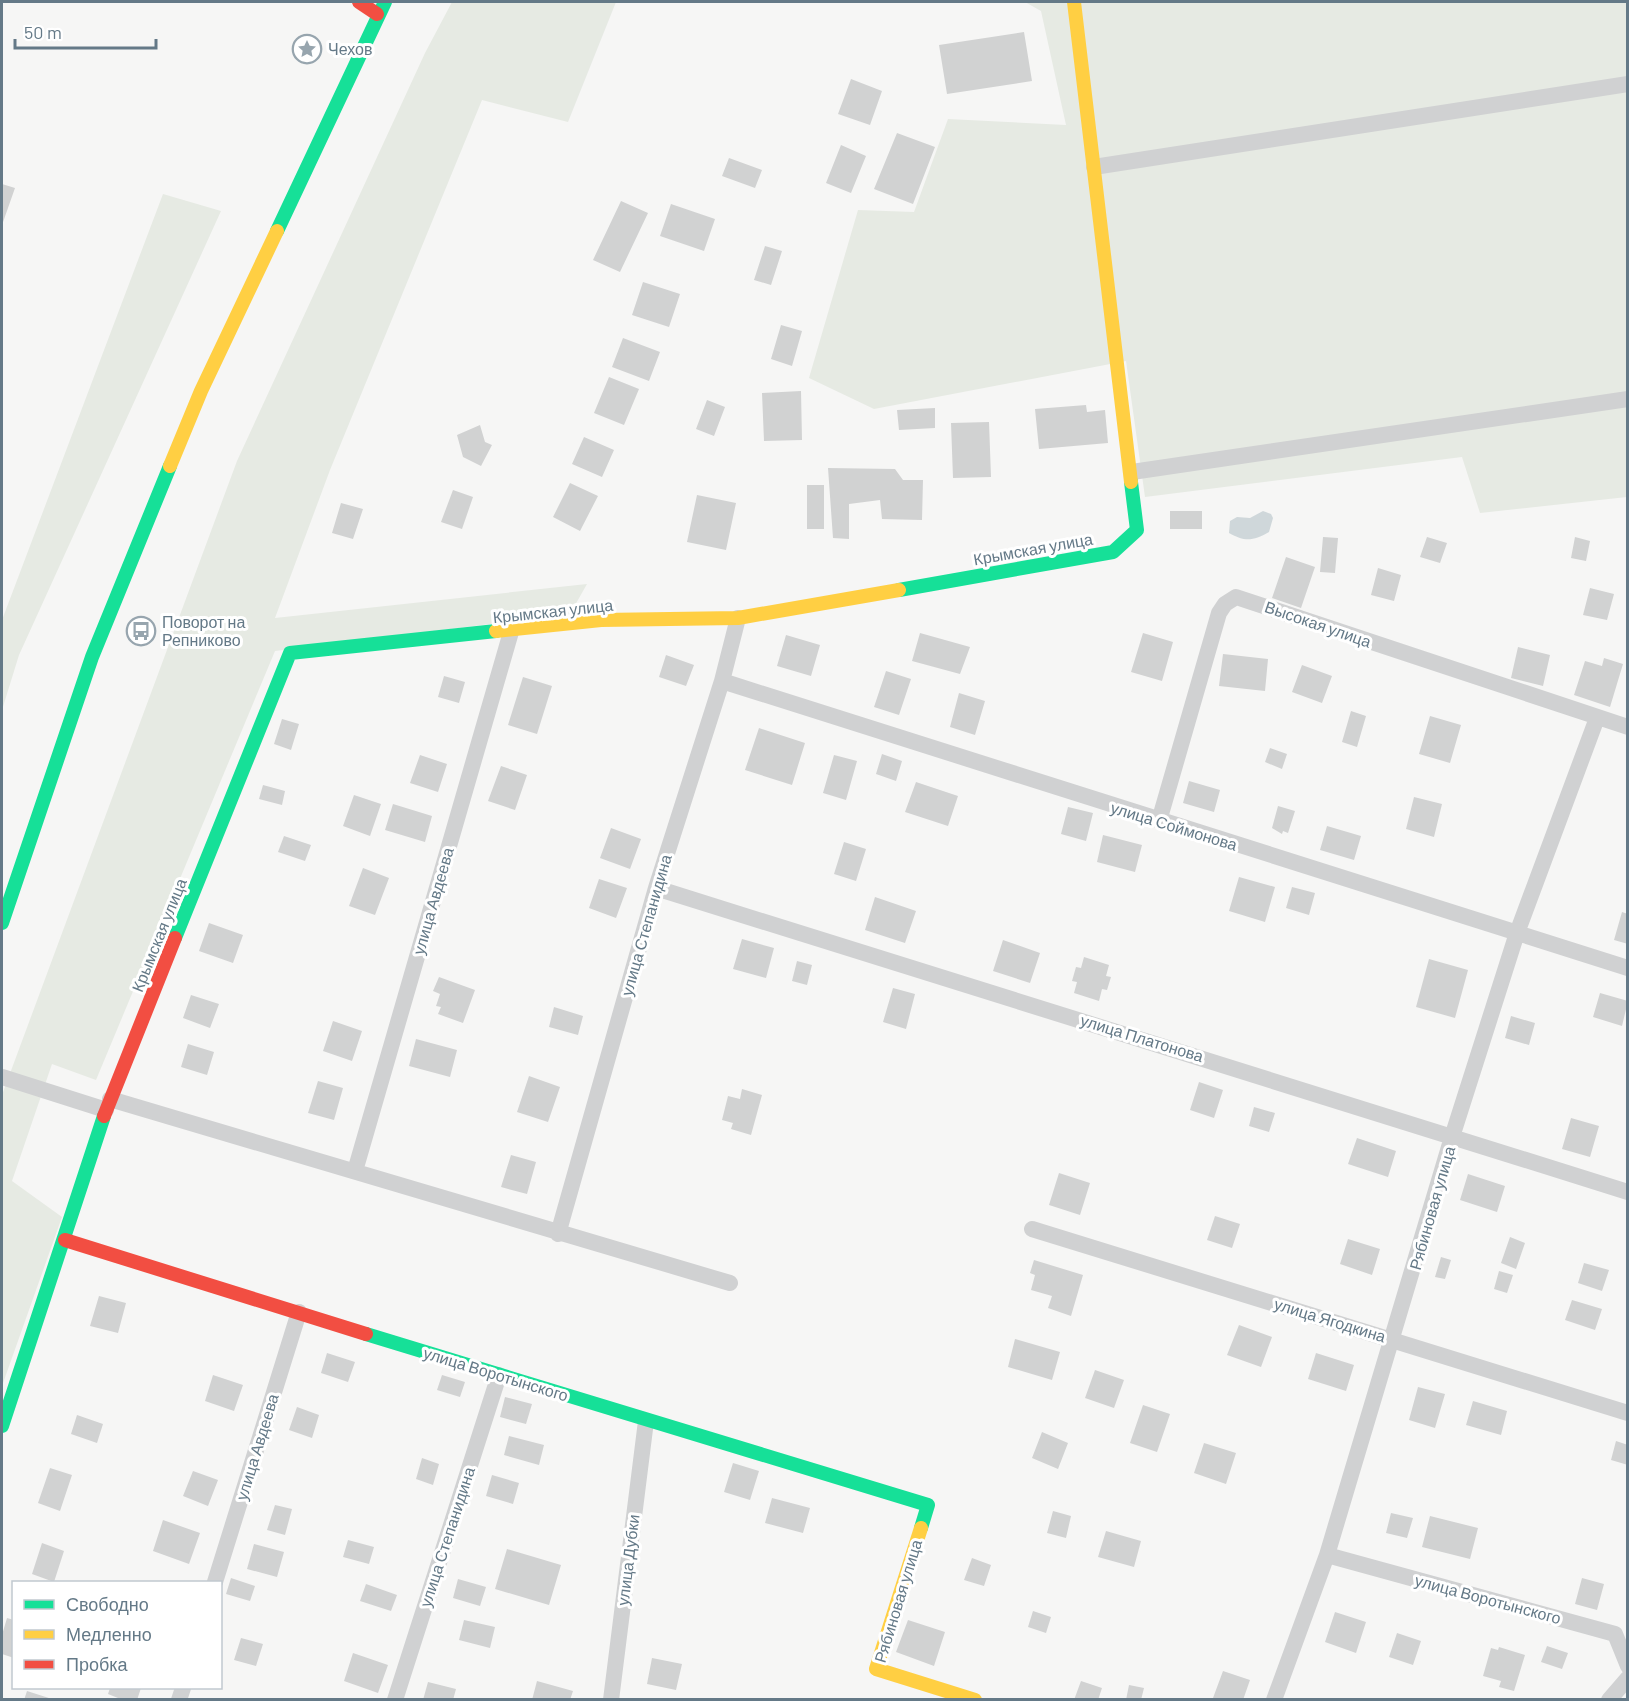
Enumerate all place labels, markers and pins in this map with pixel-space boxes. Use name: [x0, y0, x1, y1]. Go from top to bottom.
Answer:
place icon: Чехов: [291, 33, 323, 65]
place label: Чехов: [328, 39, 372, 58]
place label: Поворот на Репниково: [162, 612, 245, 649]
bus stop icon: Поворот на Репниково: [125, 615, 157, 647]

